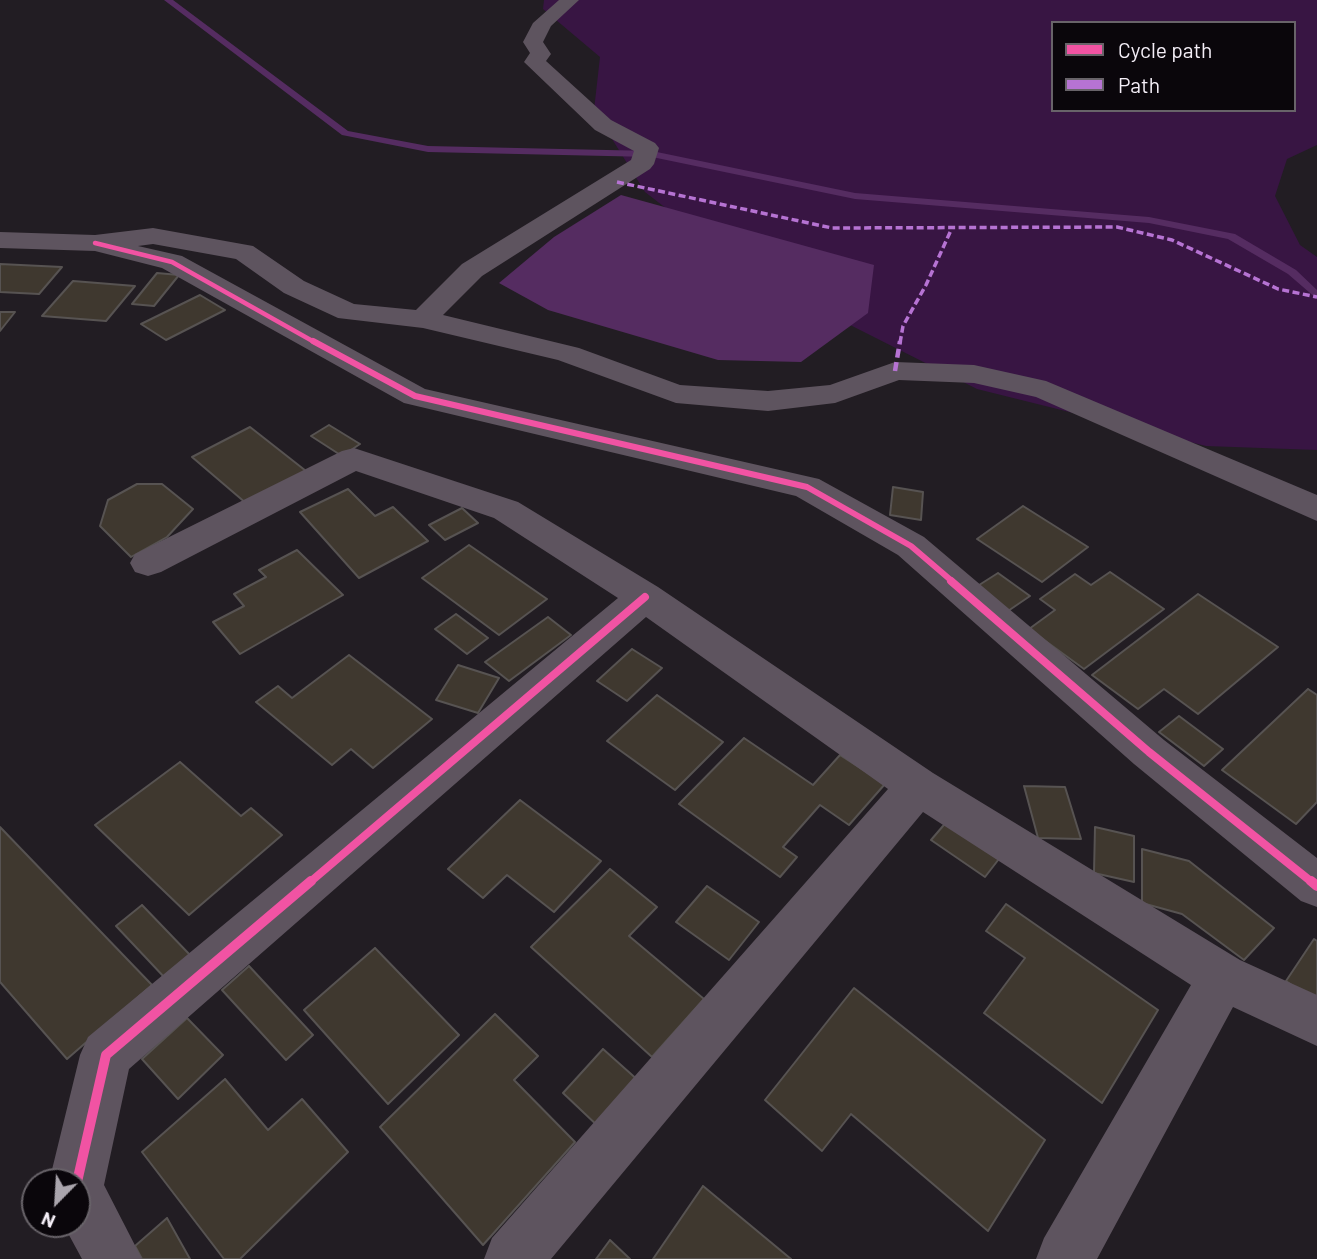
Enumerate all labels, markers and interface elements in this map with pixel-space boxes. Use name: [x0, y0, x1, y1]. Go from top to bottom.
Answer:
legend: [1051, 21, 1296, 112]
text: Cycle path: [1118, 37, 1212, 62]
text: Path: [1118, 72, 1160, 97]
north arrow: [21, 1168, 91, 1238]
text: N: [38, 1208, 59, 1234]

